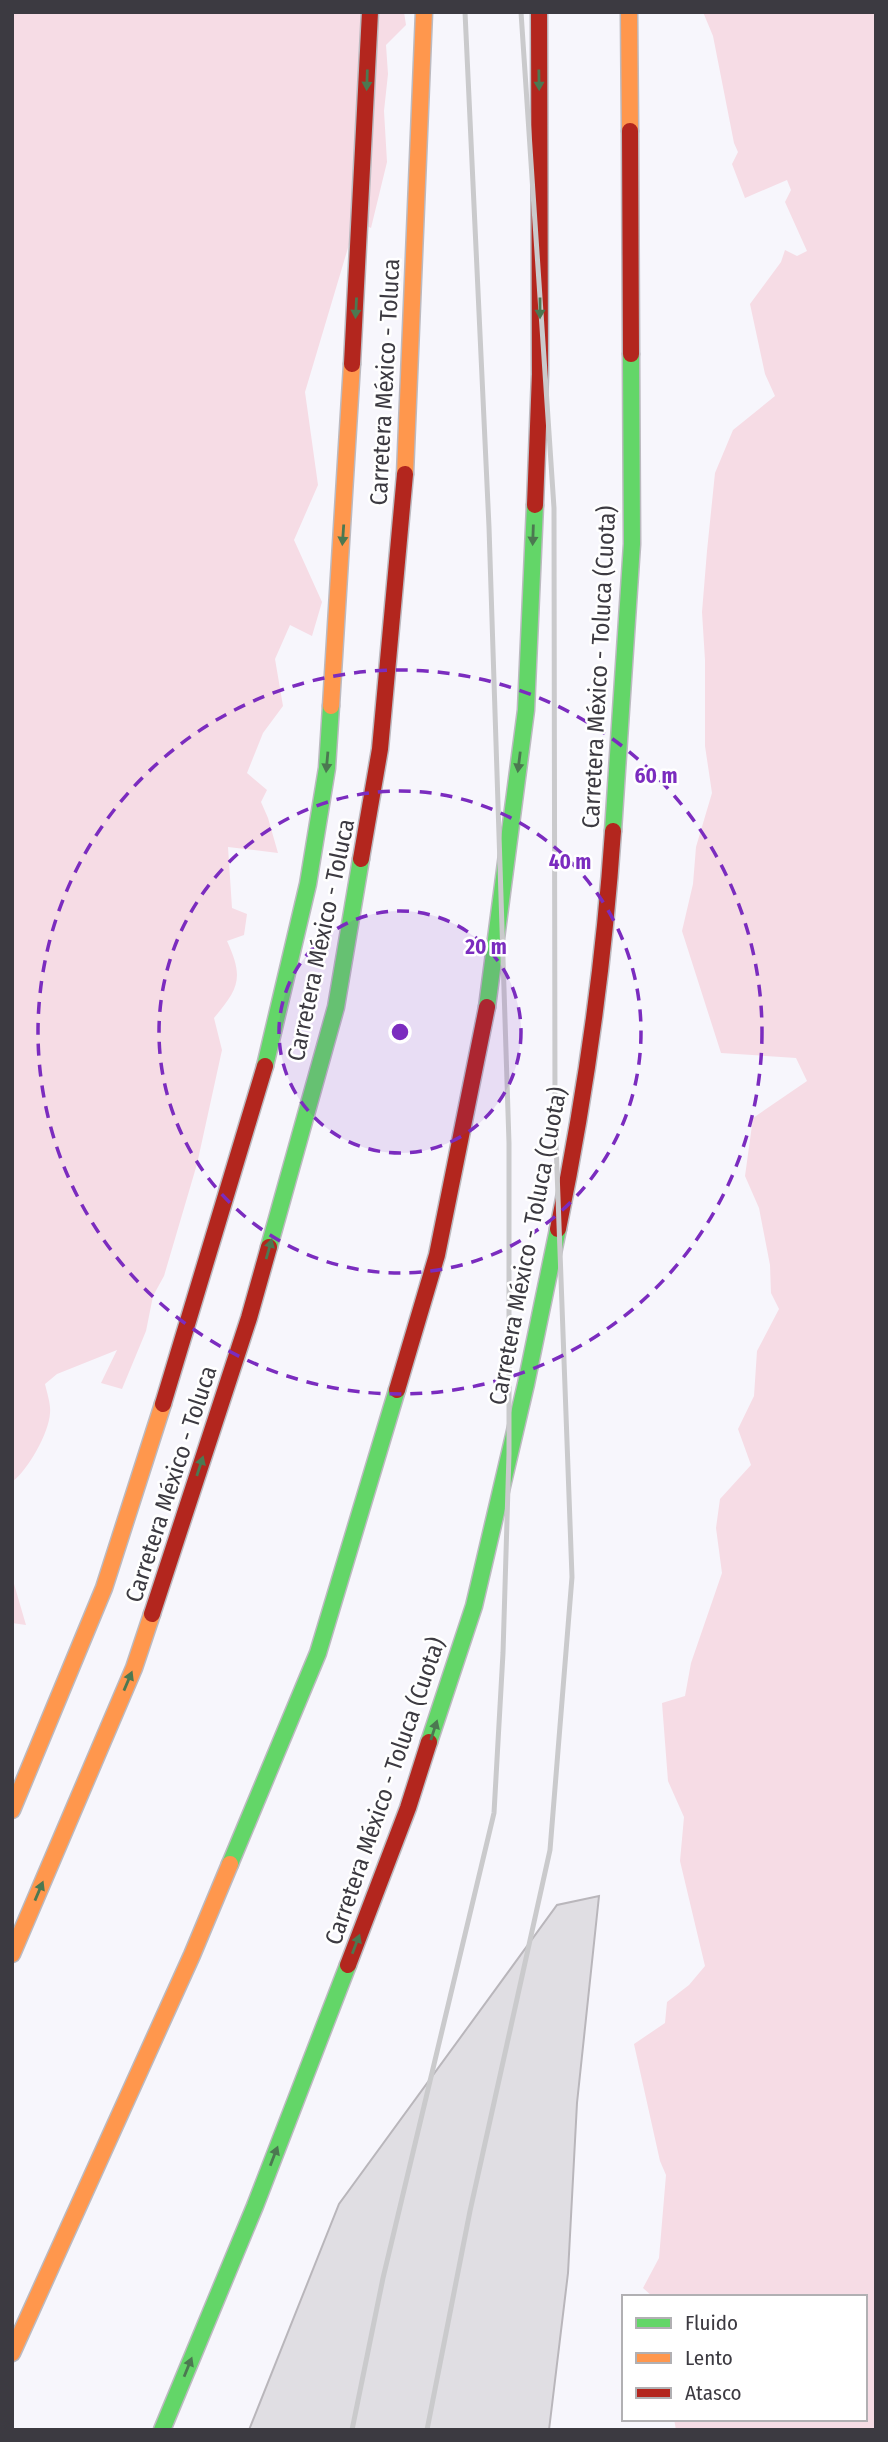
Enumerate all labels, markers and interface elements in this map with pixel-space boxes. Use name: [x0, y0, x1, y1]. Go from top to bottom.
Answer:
one-way arrow: [361, 70, 372, 92]
one-way arrow: [534, 70, 545, 92]
street label: Carretera México - Toluca: [365, 258, 405, 506]
one-way arrow: [350, 297, 361, 319]
one-way arrow: [534, 297, 546, 319]
street label: Carretera México - Toluca (Cuota): [577, 505, 621, 829]
one-way arrow: [337, 524, 348, 546]
one-way arrow: [528, 525, 539, 547]
one-way arrow: [321, 751, 332, 773]
one-way arrow: [514, 751, 525, 773]
text: 60 m: [635, 763, 677, 789]
street label: Carretera México - Toluca: [282, 816, 360, 1064]
text: 40 m: [549, 849, 591, 875]
text: 20 m: [464, 934, 507, 960]
centre of rings: [388, 1020, 412, 1044]
street label: Carretera México - Toluca (Cuota): [483, 1085, 573, 1407]
one-way arrow: [264, 1238, 274, 1259]
street label: Carretera México - Toluca: [120, 1362, 222, 1606]
one-way arrow: [196, 1455, 206, 1476]
street label: Carretera México - Toluca (Cuota): [319, 1634, 451, 1948]
one-way arrow: [123, 1671, 134, 1692]
one-way arrow: [429, 1719, 439, 1740]
one-way arrow: [34, 1880, 45, 1901]
one-way arrow: [351, 1933, 362, 1954]
one-way arrow: [269, 2145, 280, 2166]
legend: [622, 2295, 867, 2421]
text: Fluido: [685, 2310, 738, 2336]
text: Lento: [685, 2345, 733, 2371]
one-way arrow: [183, 2356, 194, 2377]
text: Atasco: [685, 2380, 742, 2406]

